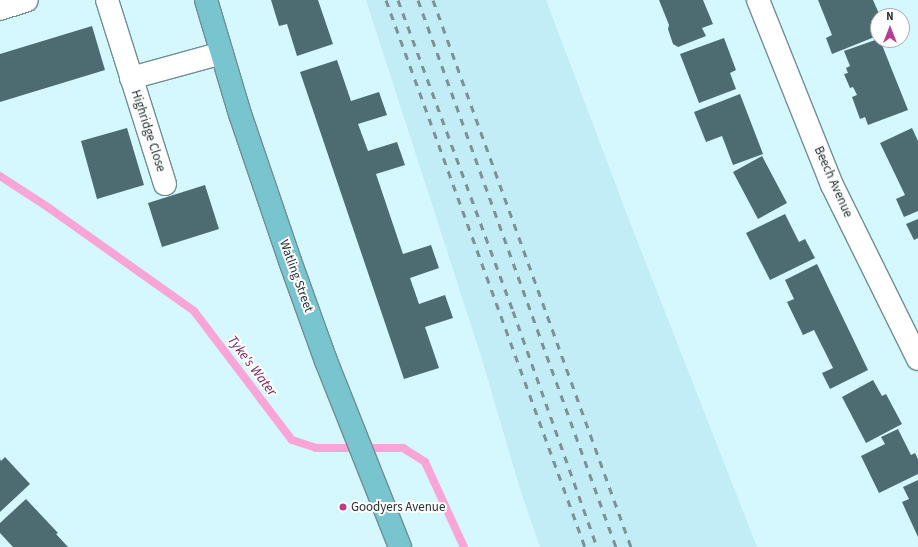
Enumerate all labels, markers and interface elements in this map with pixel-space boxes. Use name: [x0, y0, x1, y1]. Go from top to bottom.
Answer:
north arrow: [870, 8, 910, 48]
text: N: [886, 9, 894, 24]
street label: Highridge Close: [127, 88, 169, 174]
street label: Beech Avenue: [810, 144, 856, 220]
street label: Watling Street: [276, 238, 316, 314]
water label: Tyke's Water: [224, 332, 280, 400]
place label: Goodyers Avenue: [351, 499, 445, 515]
marker: Goodyers Avenue: [338, 502, 348, 512]

